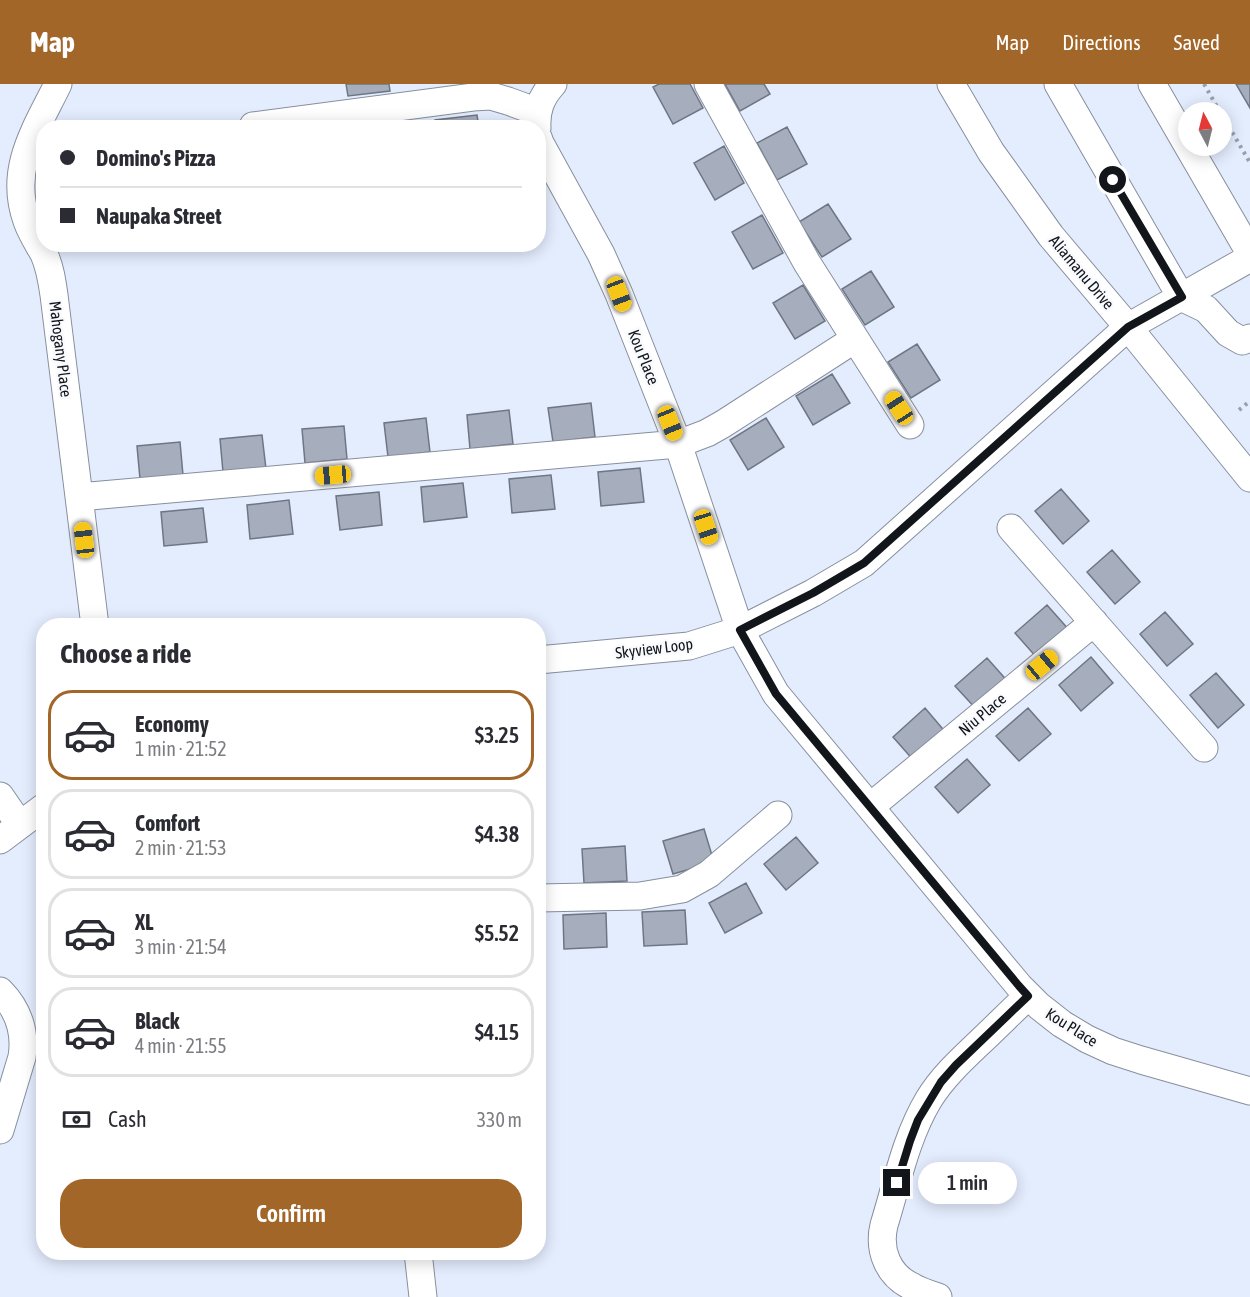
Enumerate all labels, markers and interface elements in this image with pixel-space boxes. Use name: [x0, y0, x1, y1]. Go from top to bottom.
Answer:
text: Map: [30, 26, 75, 58]
text: Map: [995, 30, 1029, 54]
text: Directions: [1062, 30, 1141, 54]
text: Saved: [1174, 30, 1220, 54]
north arrow: [1178, 102, 1232, 156]
map controls: [1178, 102, 1232, 156]
text: Domino's Pizza: [96, 145, 216, 171]
route start: [1099, 166, 1126, 193]
text: Naupaka Street: [96, 203, 222, 229]
street label: Aliamanu Drive: [1046, 231, 1118, 313]
car: [604, 274, 634, 314]
street label: Mahogany Place: [45, 300, 76, 398]
street label: Kou Place: [625, 327, 663, 387]
car: [882, 388, 916, 428]
car: [655, 403, 685, 443]
car: [314, 464, 352, 486]
car: [692, 507, 720, 547]
car: [73, 521, 95, 559]
street label: Skyview Loop: [614, 634, 694, 663]
text: Choose a ride: [60, 638, 192, 669]
car: [1022, 647, 1062, 683]
street label: Niu Place: [955, 689, 1009, 739]
icon: car: [63, 708, 117, 762]
text: Economy: [135, 711, 209, 737]
text: $3.25: [475, 722, 519, 748]
text: 1 min · 21:52: [135, 737, 227, 760]
icon: car: [63, 807, 117, 861]
text: Comfort: [135, 810, 200, 836]
text: $4.38: [475, 821, 519, 847]
text: 2 min · 21:53: [135, 836, 227, 859]
icon: car: [63, 906, 117, 960]
text: XL: [135, 909, 153, 935]
text: $5.52: [475, 920, 519, 946]
text: 3 min · 21:54: [135, 935, 227, 958]
street label: Kou Place: [1043, 1004, 1101, 1050]
icon: car: [63, 1005, 117, 1059]
text: Black: [135, 1008, 179, 1034]
text: $4.15: [475, 1019, 519, 1045]
text: 4 min · 21:55: [135, 1034, 227, 1057]
icon: cash: [60, 1103, 93, 1136]
text: Cash: [108, 1106, 147, 1132]
text: 330 m: [477, 1108, 522, 1131]
callout: 1 min: [918, 1162, 1017, 1204]
route end: [883, 1169, 910, 1196]
text: 1 min: [947, 1171, 988, 1194]
button: Confirm: [60, 1179, 522, 1248]

